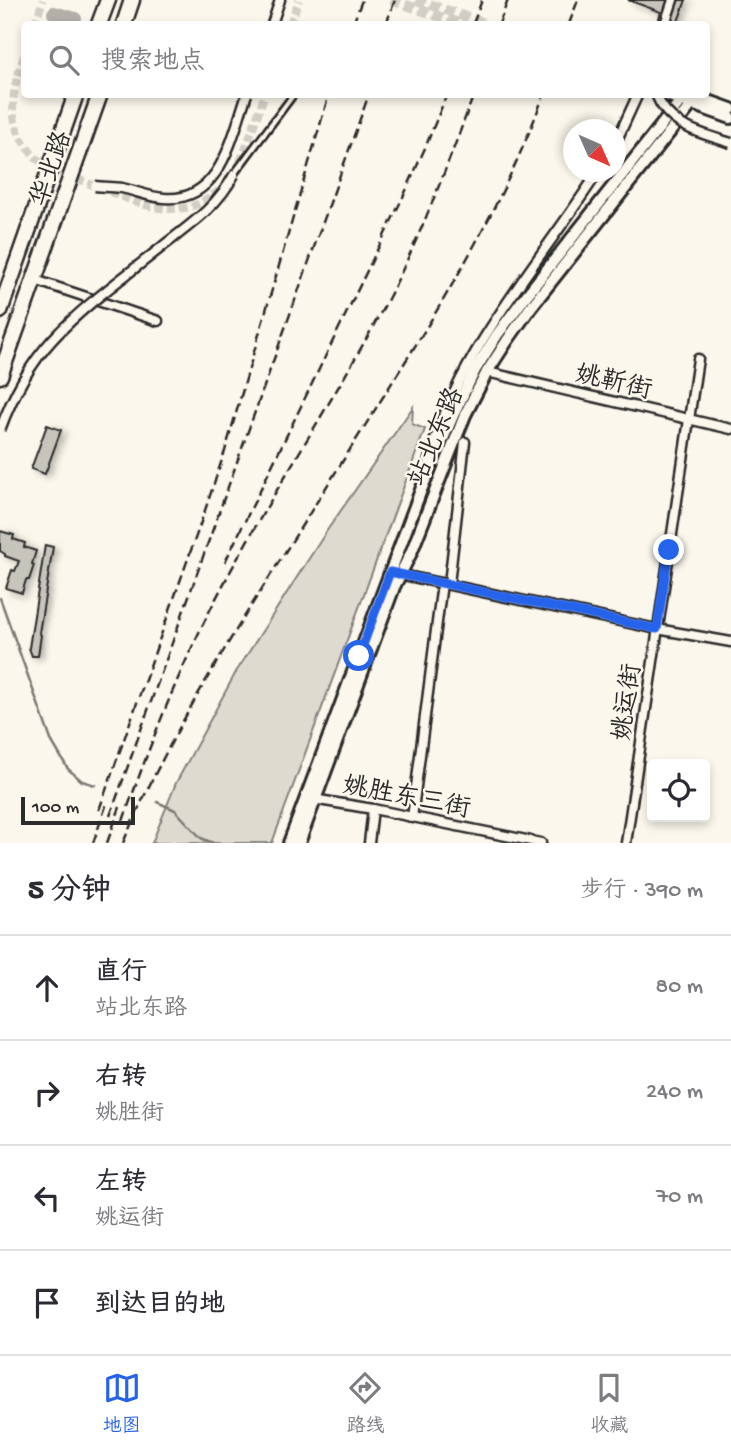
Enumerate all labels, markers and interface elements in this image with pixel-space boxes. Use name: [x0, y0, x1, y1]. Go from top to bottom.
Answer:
search box: [21, 21, 710, 98]
icon: search: [45, 41, 83, 79]
text: 搜索地点: [101, 48, 205, 79]
north arrow: [563, 119, 626, 182]
street label: 华北路: [24, 127, 81, 211]
street label: 姚靳街: [571, 360, 655, 408]
street label: 站北东路: [402, 383, 473, 492]
route end: [653, 534, 684, 565]
route start: [343, 640, 374, 671]
street label: 姚运街: [608, 662, 650, 743]
map controls: [647, 759, 710, 822]
button: locate: [647, 759, 710, 822]
street label: 姚胜东三街: [339, 770, 473, 827]
scale bar: [21, 794, 135, 826]
text: 100 m: [32, 797, 79, 820]
text: 5 分钟: [28, 875, 111, 910]
text: 步行 · 390 m: [581, 878, 703, 905]
text: 直行: [95, 959, 147, 990]
icon: ahead: [28, 969, 66, 1007]
text: 80 m: [656, 974, 703, 1001]
text: 站北东路: [95, 996, 187, 1023]
text: 右转: [95, 1064, 147, 1095]
icon: right: [28, 1074, 66, 1112]
text: 240 m: [646, 1079, 703, 1106]
text: 姚胜街: [95, 1101, 164, 1128]
text: 左转: [95, 1169, 147, 1200]
icon: left: [28, 1179, 66, 1217]
text: 70 m: [656, 1184, 703, 1211]
text: 姚运街: [95, 1206, 164, 1233]
icon: arrive: [28, 1284, 66, 1322]
text: 到达目的地: [95, 1291, 225, 1322]
tab: 地图: [103, 1369, 141, 1439]
tab: 路线: [346, 1369, 384, 1439]
tab: 收藏: [590, 1369, 628, 1439]

